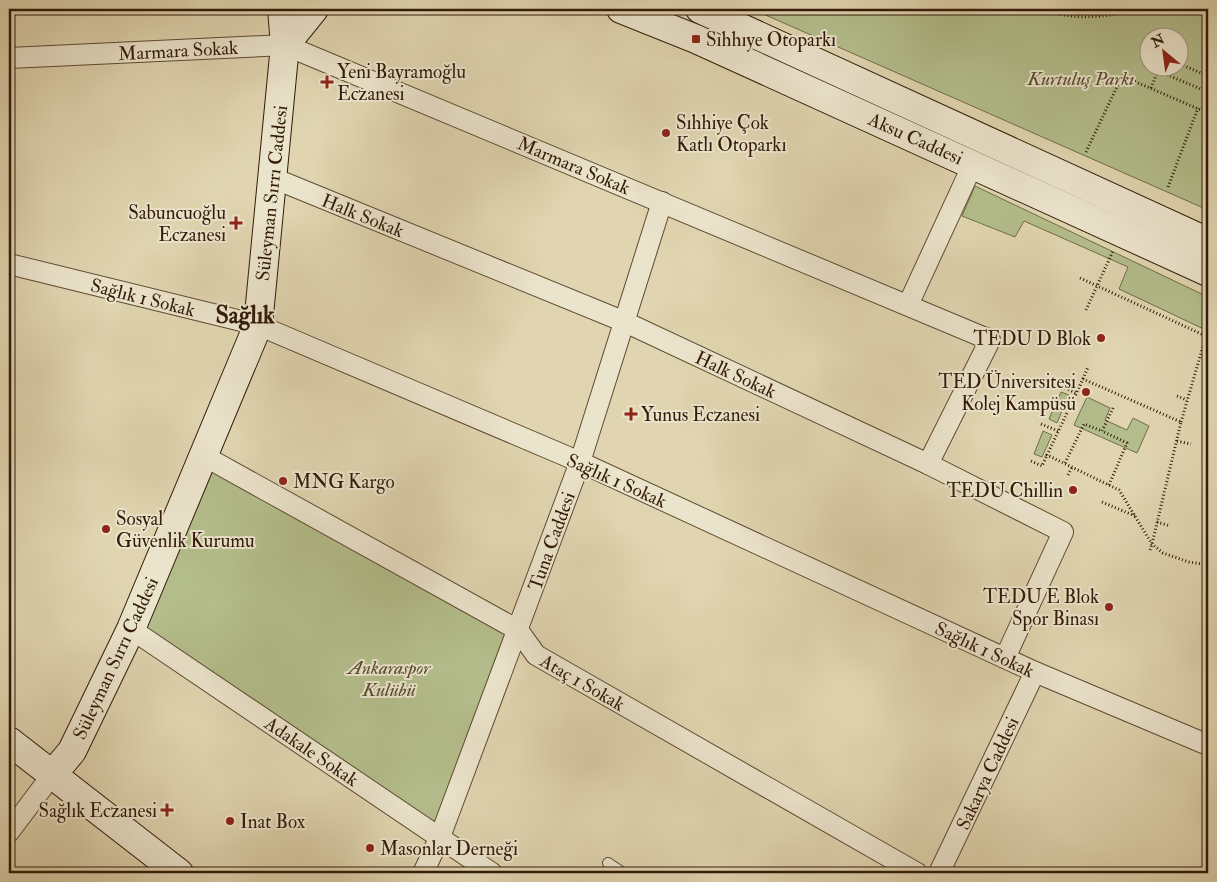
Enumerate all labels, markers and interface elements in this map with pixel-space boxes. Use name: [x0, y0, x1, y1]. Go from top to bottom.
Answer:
place label: Sıhhıye Otoparkı: [706, 28, 836, 53]
north arrow: [1140, 28, 1190, 78]
text: N: [1147, 30, 1168, 52]
marker: Sıhhıye Otoparkı: [690, 33, 702, 45]
street label: Marmara Sokak: [117, 36, 239, 66]
place label: Yeni Bayramoğlu Eczanesi: [337, 60, 466, 106]
park label: Kurtuluş Parkı: [1026, 67, 1135, 91]
marker: Yeni Bayramoğlu Eczanesi: [321, 76, 333, 88]
street label: Süleyman Sırrı Caddesi: [251, 104, 293, 282]
street label: Aksu Caddesi: [864, 107, 967, 170]
place label: Sıhhiye Çok Katlı Otoparkı: [676, 111, 786, 158]
marker: Sıhhiye Çok Katlı Otoparkı: [660, 127, 672, 139]
street label: Marmara Sokak: [514, 131, 634, 200]
street label: Halk Sokak: [318, 189, 407, 243]
place label: Sabuncuoğlu Eczanesi: [128, 201, 226, 247]
marker: Sabuncuoğlu Eczanesi: [230, 217, 242, 229]
street label: Sağlık 1 Sokak: [88, 273, 198, 323]
district label: Sağlık: [215, 300, 275, 331]
place label: TEDU D Blok: [973, 327, 1091, 351]
marker: TEDU D Blok: [1095, 332, 1107, 344]
street label: Halk Sokak: [691, 346, 780, 404]
place label: TED Üniversitesi Kolej Kampüsü: [938, 370, 1076, 417]
marker: TED Üniversitesi Kolej Kampüsü: [1080, 386, 1092, 398]
place label: Yunus Eczanesi: [641, 403, 760, 427]
marker: Yunus Eczanesi: [625, 408, 637, 420]
street label: Sağlık 1 Sokak: [563, 448, 670, 514]
place label: MNG Kargo: [293, 470, 395, 494]
marker: MNG Kargo: [277, 475, 289, 487]
place label: TEDU Chillin: [946, 479, 1063, 503]
marker: TEDU Chillin: [1067, 484, 1079, 496]
street label: Tuna Caddesi: [523, 489, 581, 594]
place label: Sosyal Güvenlik Kurumu: [116, 507, 255, 553]
marker: Sosyal Güvenlik Kurumu: [100, 523, 112, 535]
street label: Süleyman Sırrı Caddesi: [68, 573, 164, 743]
place label: TEDU E Blok Spor Binası: [983, 585, 1099, 632]
marker: TEDU E Blok Spor Binası: [1103, 601, 1115, 613]
street label: Sağlık 1 Sokak: [931, 616, 1038, 683]
street label: Ataç 1 Sokak: [535, 648, 629, 717]
park label: Ankaraspor Kulübü: [346, 656, 431, 702]
street label: Adakale Sokak: [259, 711, 363, 792]
street label: Sakarya Caddesi: [951, 713, 1025, 834]
place label: Sağlık Eczanesi: [39, 799, 157, 823]
marker: Sağlık Eczanesi: [161, 804, 173, 816]
place label: Inat Box: [240, 810, 306, 834]
marker: Inat Box: [224, 815, 236, 827]
place label: Masonlar Derneği: [380, 837, 518, 861]
marker: Masonlar Derneği: [364, 842, 376, 854]

